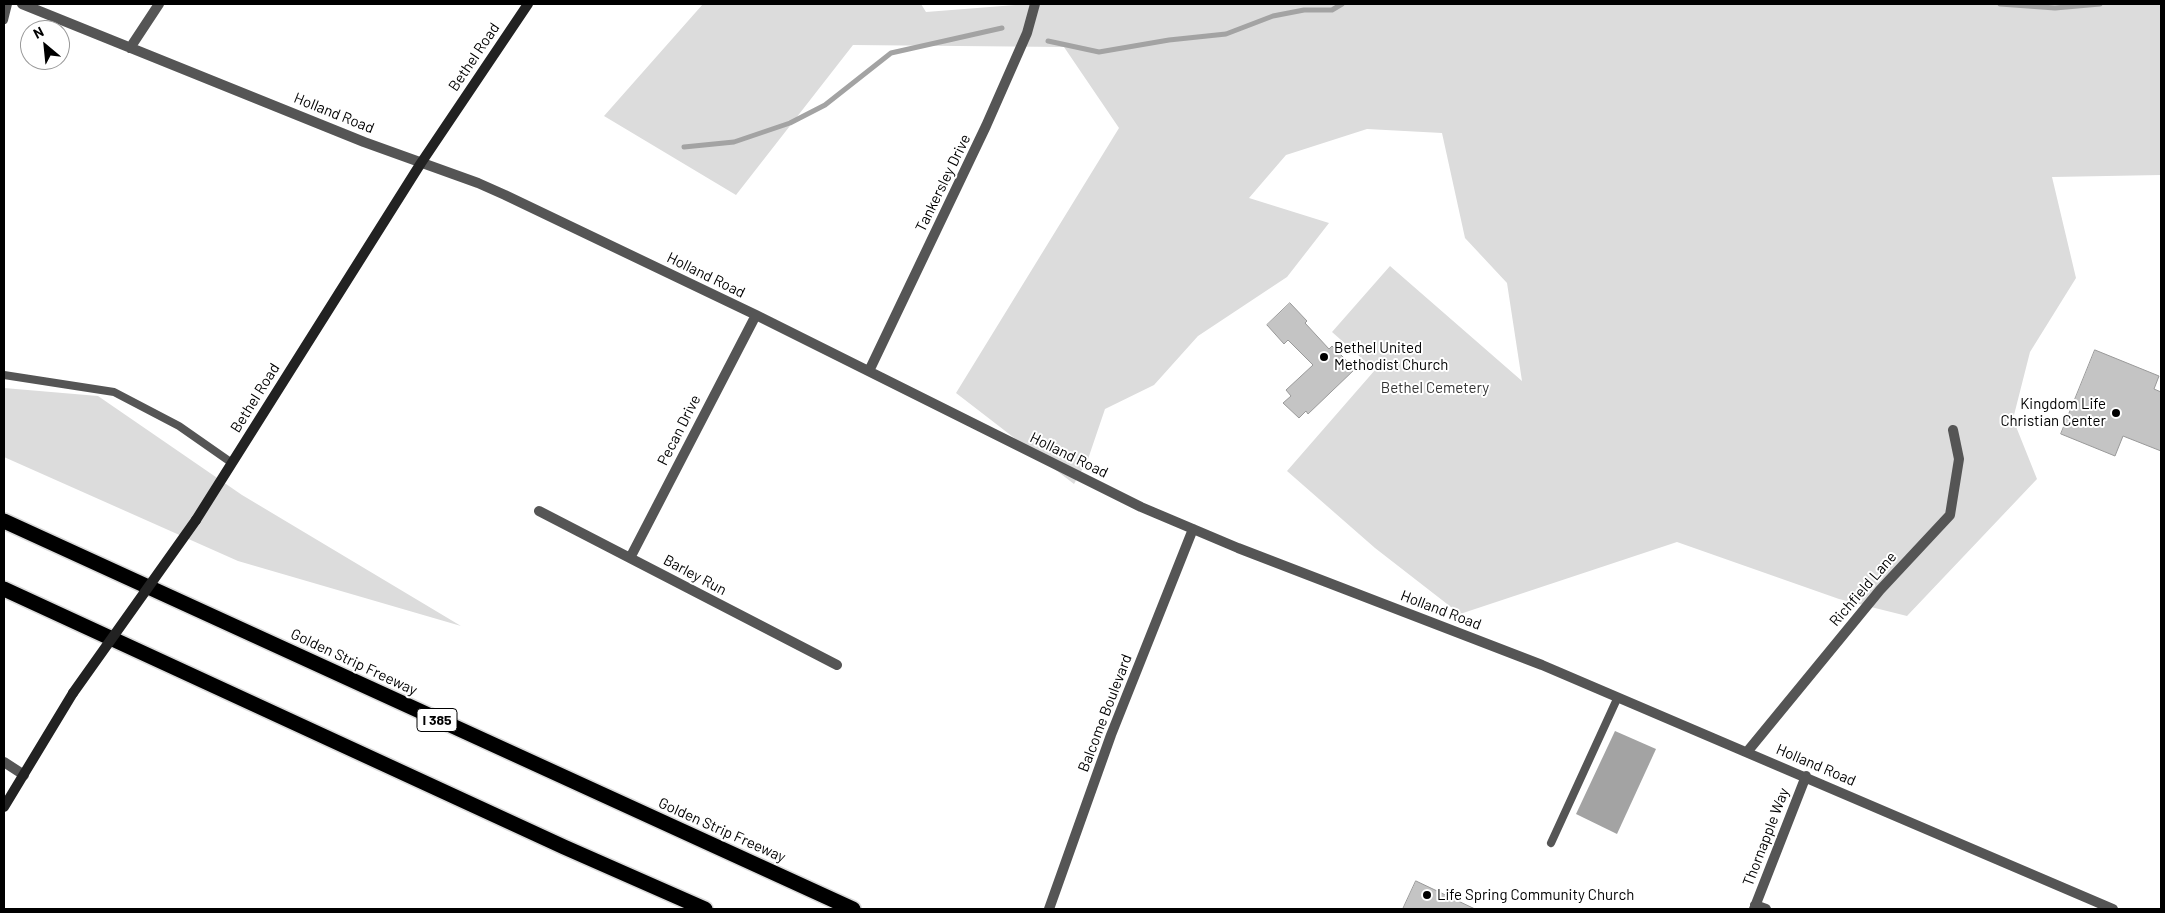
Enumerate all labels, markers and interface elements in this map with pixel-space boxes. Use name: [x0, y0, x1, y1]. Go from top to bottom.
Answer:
street label: Bethel Road: [445, 19, 503, 95]
north arrow: [20, 20, 70, 70]
text: N: [30, 23, 46, 42]
street label: Holland Road: [291, 89, 377, 137]
street label: Tankersley Drive: [912, 131, 974, 235]
street label: Holland Road: [664, 248, 748, 302]
place label: Bethel United Methodist Church: [1334, 339, 1448, 374]
marker: Bethel United Methodist Church: [1318, 351, 1330, 363]
street label: Bethel Road: [227, 360, 283, 436]
park label: Bethel Cemetery: [1381, 379, 1489, 397]
street label: Pecan Drive: [654, 392, 704, 468]
place label: Kingdom Life Christian Center: [2000, 395, 2106, 430]
marker: Kingdom Life Christian Center: [2110, 407, 2122, 419]
street label: Holland Road: [1027, 428, 1111, 482]
street label: Richfield Lane: [1826, 548, 1900, 630]
street label: Barley Run: [660, 551, 730, 599]
street label: Holland Road: [1398, 586, 1484, 634]
street label: Golden Strip Freeway: [288, 625, 420, 699]
street label: Balcome Boulevard: [1074, 652, 1136, 774]
road number: I 385: [417, 708, 457, 732]
street label: Holland Road: [1773, 740, 1859, 790]
street label: Thornapple Way: [1739, 785, 1793, 889]
street label: Golden Strip Freeway: [656, 794, 788, 866]
place label: Life Spring Community Church: [1437, 886, 1634, 904]
marker: Life Spring Community Church: [1421, 889, 1433, 901]

